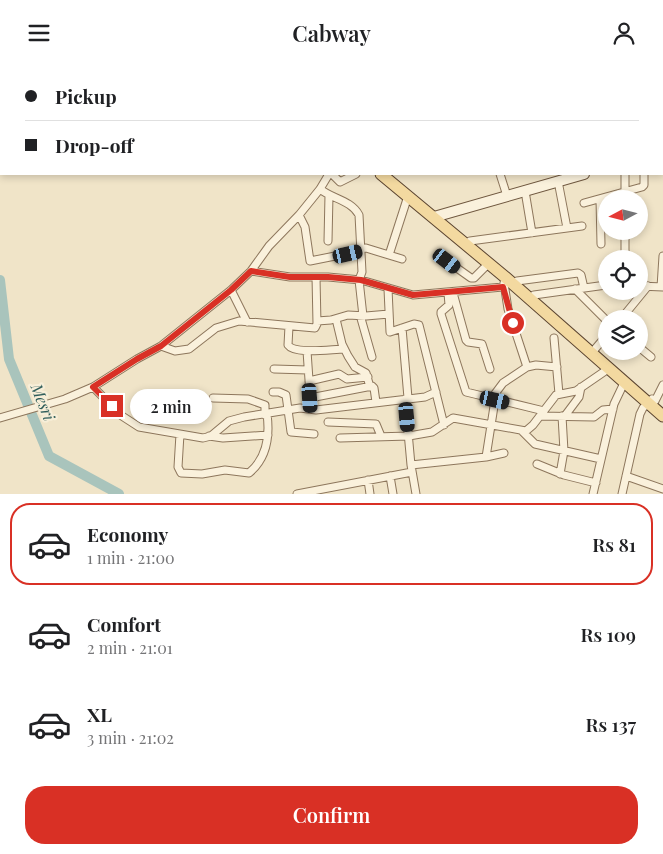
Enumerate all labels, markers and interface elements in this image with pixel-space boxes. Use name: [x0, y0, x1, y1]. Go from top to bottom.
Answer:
text: Cabway: [292, 18, 371, 48]
icon: menu: [25, 19, 53, 47]
icon: person: [610, 19, 638, 47]
text: Pickup: [55, 83, 117, 109]
text: Drop-off: [55, 132, 133, 158]
north arrow: [598, 190, 648, 240]
map controls: [598, 190, 648, 360]
car: [331, 243, 364, 265]
car: [430, 246, 463, 276]
button: locate: [598, 250, 648, 300]
button: layers: [598, 310, 648, 360]
route start: [502, 312, 524, 334]
water label: Mesri: [26, 379, 61, 424]
car: [301, 383, 318, 413]
callout: 2 min: [130, 389, 212, 423]
car: [478, 389, 511, 411]
route end: [101, 395, 123, 417]
text: 2 min: [151, 396, 191, 417]
car: [398, 401, 415, 433]
text: Economy: [87, 521, 168, 547]
icon: car: [27, 522, 72, 567]
text: Rs 81: [592, 531, 636, 557]
text: 1 min · 21:00: [87, 547, 175, 568]
text: Comfort: [87, 611, 161, 637]
icon: car: [27, 612, 72, 657]
text: Rs 109: [581, 621, 636, 647]
text: 2 min · 21:01: [87, 637, 173, 658]
text: XL: [87, 701, 112, 727]
icon: car: [27, 702, 72, 747]
text: Rs 137: [586, 711, 636, 737]
text: 3 min · 21:02: [87, 727, 174, 748]
button: Confirm: [25, 786, 638, 844]

